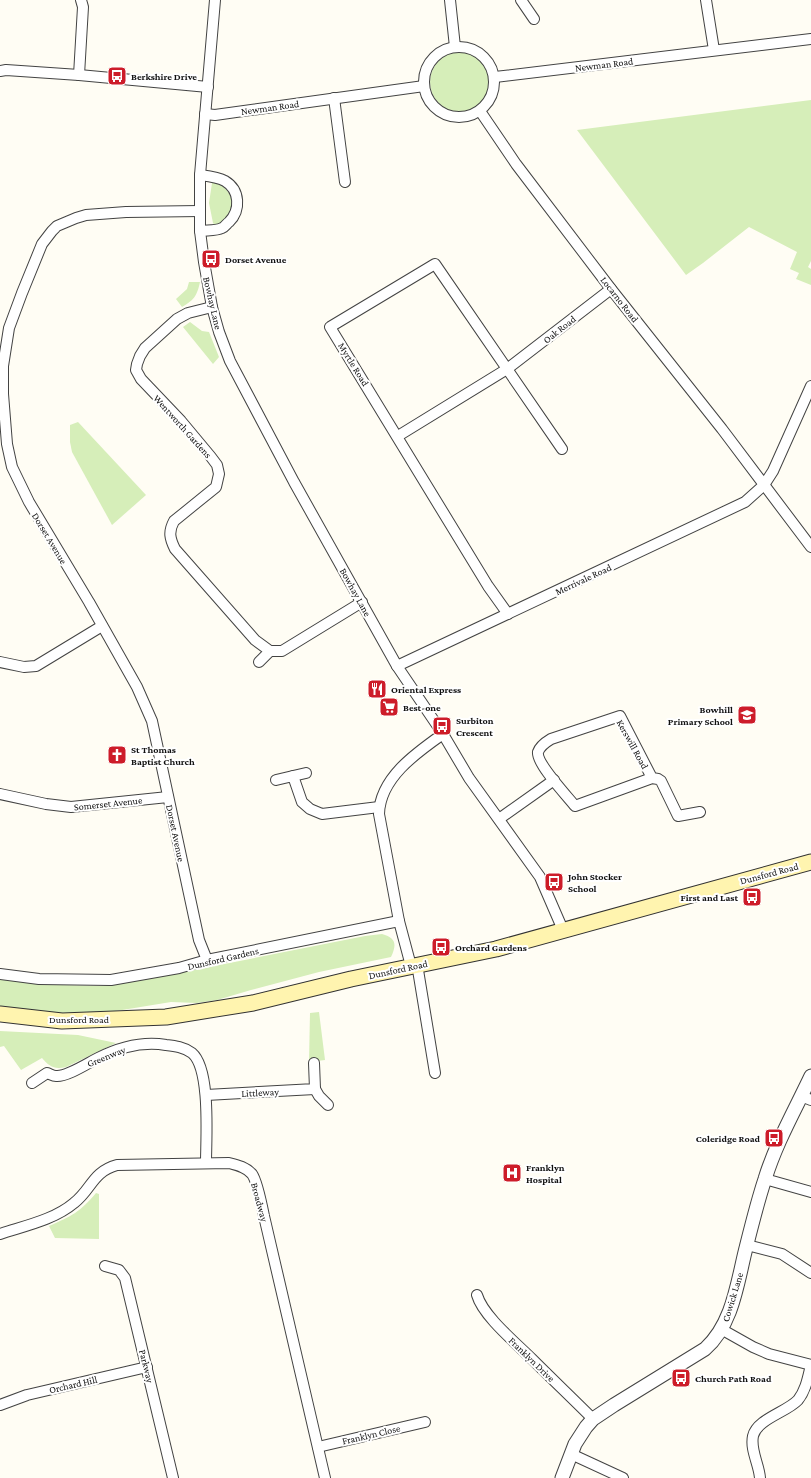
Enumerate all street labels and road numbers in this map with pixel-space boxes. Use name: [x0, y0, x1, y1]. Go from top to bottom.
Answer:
street label: Newman Road: [574, 55, 634, 74]
street label: Newman Road: [240, 98, 301, 117]
street label: Locarno Road: [598, 274, 641, 325]
street label: Bowhay Lane: [201, 276, 224, 331]
street label: Oak Road: [541, 313, 578, 346]
street label: Myrtle Road: [336, 341, 372, 389]
street label: Wentworth Gardens: [151, 392, 214, 460]
street label: Dorset Avenue: [30, 511, 70, 566]
street label: Merrivale Road: [553, 561, 614, 597]
street label: Bowhay Lane: [338, 566, 374, 619]
street label: Kerswill Road: [614, 718, 651, 772]
street label: Somerset Avenue: [73, 794, 143, 813]
street label: Dorset Avenue: [164, 804, 187, 863]
street label: Dunsford Road: [739, 860, 800, 887]
street label: Dunsford Gardens: [186, 945, 260, 972]
street label: Dunsford Road: [368, 958, 429, 981]
street label: Dunsford Road: [49, 1014, 110, 1025]
street label: Greenway: [85, 1044, 127, 1069]
street label: Littleway: [241, 1086, 280, 1099]
street label: Broadway: [249, 1181, 270, 1223]
street label: Cowick Lane: [720, 1271, 745, 1323]
street label: Franklyn Drive: [507, 1335, 557, 1384]
street label: Parkway: [137, 1348, 156, 1384]
street label: Orchard Hill: [48, 1374, 99, 1395]
street label: Franklyn Close: [341, 1422, 402, 1447]

